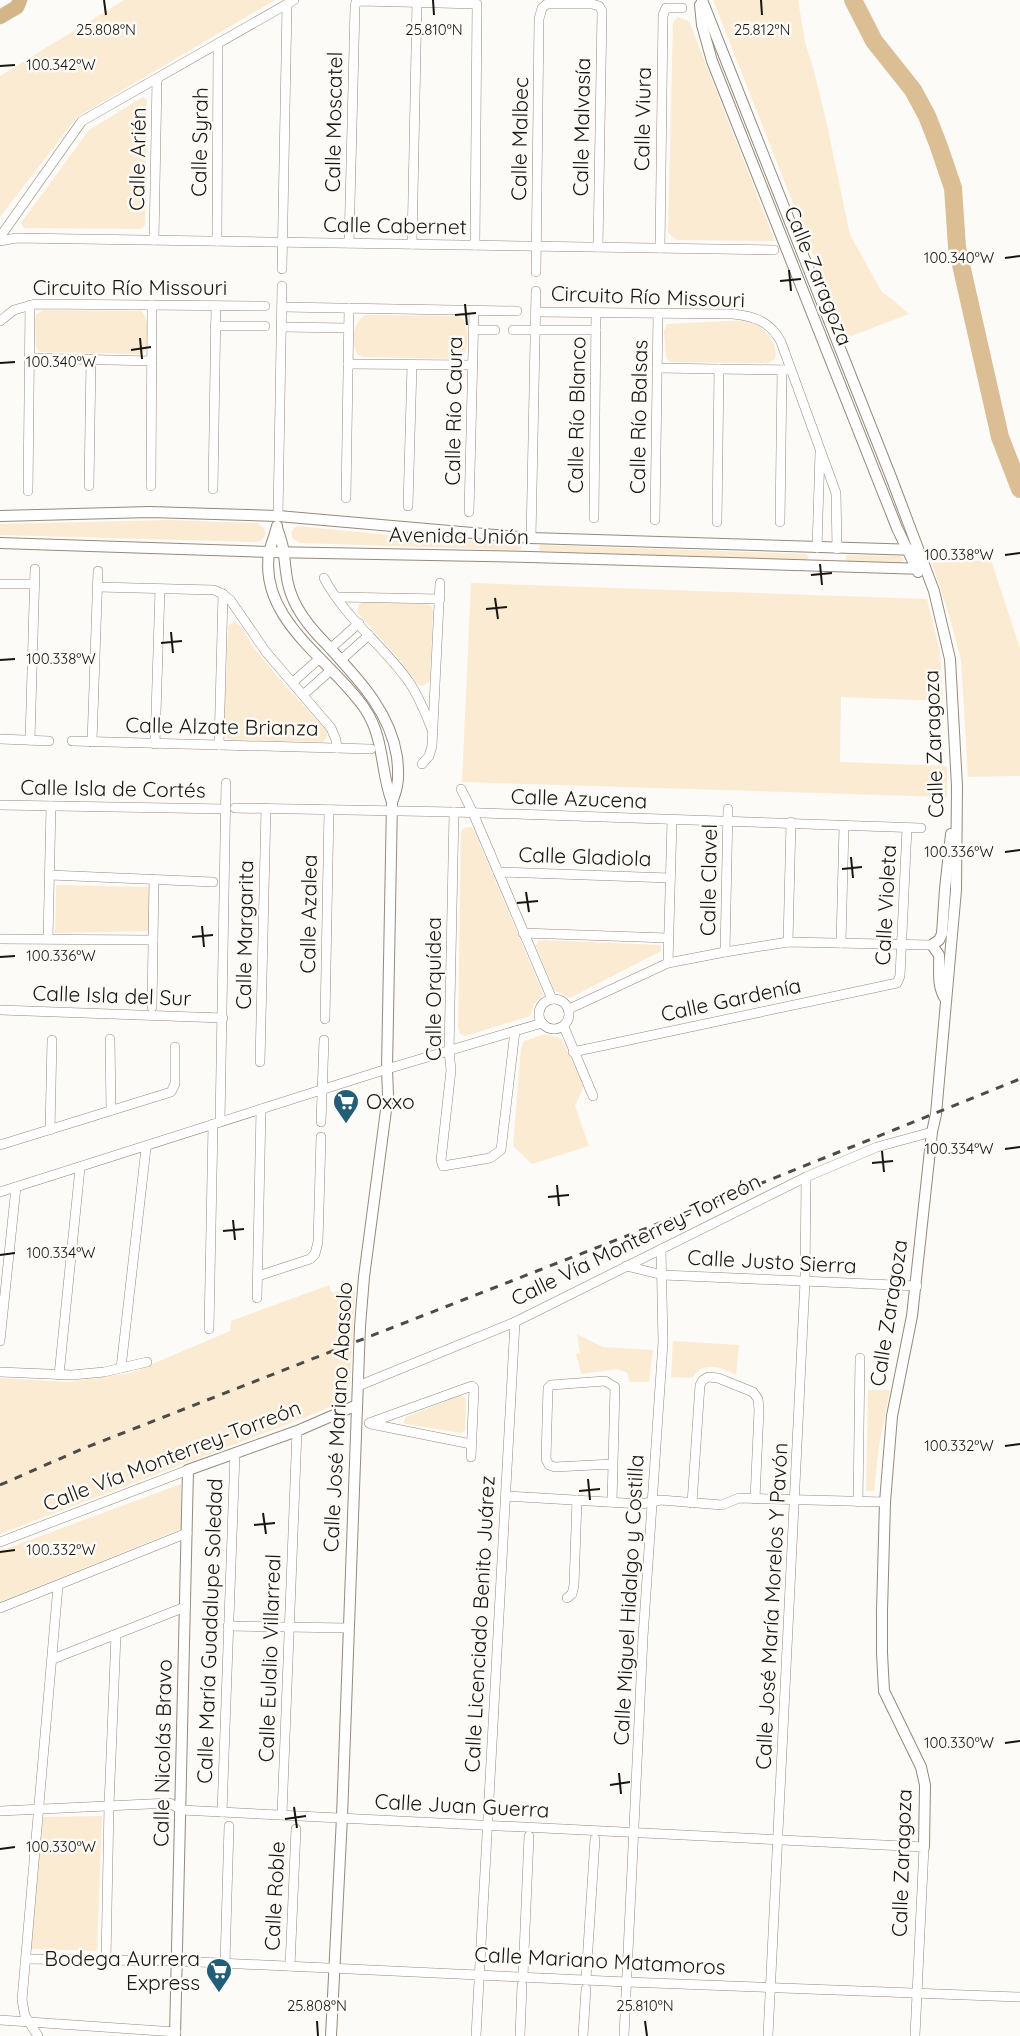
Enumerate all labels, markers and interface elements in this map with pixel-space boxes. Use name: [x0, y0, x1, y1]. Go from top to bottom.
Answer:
text: 25.808°N: [76, 20, 136, 39]
text: 25.810°N: [405, 20, 463, 39]
text: 25.812°N: [734, 20, 790, 39]
street label: Calle Moscatel: [319, 51, 347, 193]
text: 100.342°W: [26, 55, 96, 74]
street label: Calle Malvasía: [567, 57, 595, 197]
street label: Calle Viura: [628, 67, 656, 171]
street label: Calle Malbec: [505, 77, 533, 201]
street label: Calle Syrah: [185, 87, 213, 197]
street label: Calle Arién: [123, 107, 151, 211]
street label: Calle Zaragoza: [779, 202, 859, 349]
street label: Calle Cabernet: [323, 211, 467, 239]
text: 100.340°W: [924, 248, 995, 267]
street label: Circuito Río Missouri: [33, 274, 227, 300]
street label: Circuito Río Missouri: [550, 280, 746, 312]
street label: Calle Río Caura: [439, 336, 467, 486]
street label: Calle Río Blanco: [562, 336, 590, 494]
street label: Calle Río Balsas: [624, 340, 652, 494]
text: 100.340°W: [26, 352, 97, 371]
street label: Avenida Unión: [389, 521, 529, 549]
text: 100.338°W: [924, 545, 994, 564]
text: 100.338°W: [26, 649, 96, 668]
street label: Calle Zaragoza: [917, 670, 949, 819]
street label: Calle Alzate Brianza: [125, 711, 319, 741]
street label: Calle Isla de Cortés: [20, 773, 206, 803]
street label: Calle Azucena: [510, 783, 648, 813]
street label: Calle Clavel: [694, 824, 722, 936]
street label: Calle Gladiola: [518, 841, 652, 871]
text: 100.336°W: [924, 842, 994, 861]
street label: Calle Violeta: [869, 844, 901, 966]
street label: Calle Azalea: [294, 854, 322, 974]
street label: Calle Margarita: [230, 860, 258, 1010]
street label: Calle Orquídea: [420, 917, 446, 1061]
text: 100.336°W: [26, 946, 96, 965]
street label: Calle Gardenía: [658, 971, 803, 1027]
street label: Calle Isla del Sur: [32, 979, 192, 1011]
supermarket icon: Oxxo: [331, 1087, 361, 1125]
place label: Oxxo: [366, 1088, 415, 1114]
text: 100.334°W: [924, 1139, 994, 1158]
street label: Calle Vía Monterrey-Torreón: [507, 1167, 765, 1311]
street label: Calle Zaragoza: [864, 1238, 912, 1388]
text: 100.334°W: [26, 1243, 96, 1262]
street label: Calle Justo Sierra: [687, 1244, 857, 1278]
street label: Calle José Mariano Abasolo: [317, 1281, 357, 1553]
street label: Calle Vía Monterrey-Torreón: [39, 1394, 304, 1516]
text: 100.332°W: [924, 1436, 994, 1455]
street label: Calle José María Morelos Y Pavón: [749, 1442, 793, 1770]
street label: Calle Miguel Hidalgo y Costilla: [607, 1454, 649, 1746]
street label: Calle Licenciado Benito Juárez: [458, 1475, 500, 1773]
street label: Calle María Guadalupe Soledad: [191, 1478, 227, 1784]
text: 100.332°W: [26, 1540, 96, 1559]
street label: Calle Eulalio Villarreal: [252, 1553, 286, 1763]
street label: Calle Nicolás Bravo: [147, 1659, 177, 1847]
text: 100.330°W: [924, 1733, 995, 1752]
street label: Calle Juan Guerra: [374, 1787, 550, 1823]
street label: Calle Zaragoza: [885, 1788, 917, 1937]
text: 100.330°W: [26, 1837, 97, 1856]
street label: Calle Roble: [258, 1841, 290, 1951]
street label: Calle Mariano Matamoros: [474, 1940, 726, 1980]
place label: Bodega Aurrera Express: [44, 1945, 200, 1995]
supermarket icon: Bodega Aurrera Express: [204, 1956, 234, 1994]
text: 25.808°N: [287, 1996, 347, 2015]
text: 25.810°N: [616, 1996, 674, 2015]

